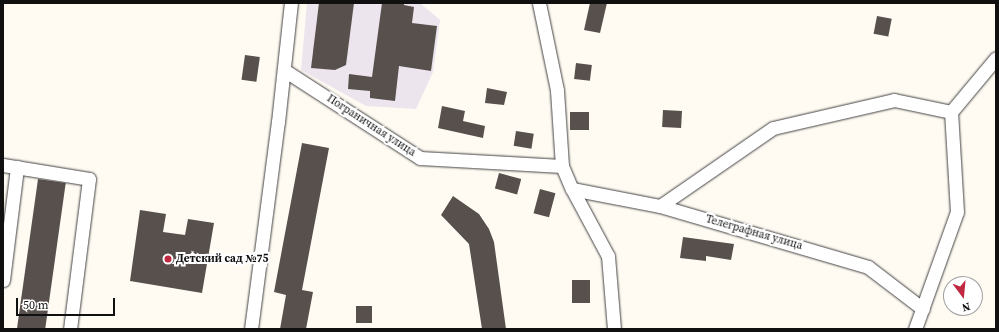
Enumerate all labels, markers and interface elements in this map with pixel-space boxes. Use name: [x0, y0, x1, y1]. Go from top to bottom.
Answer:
street label: Пограничная улица: [324, 92, 418, 160]
street label: Телеграфная улица: [704, 213, 804, 253]
place label: Детский сад №75: [176, 252, 268, 266]
marker: Детский сад №75: [163, 254, 173, 264]
north arrow: [943, 276, 983, 316]
scale bar: [18, 290, 117, 316]
text: 50 m: [23, 297, 49, 313]
text: N: [960, 299, 972, 315]

